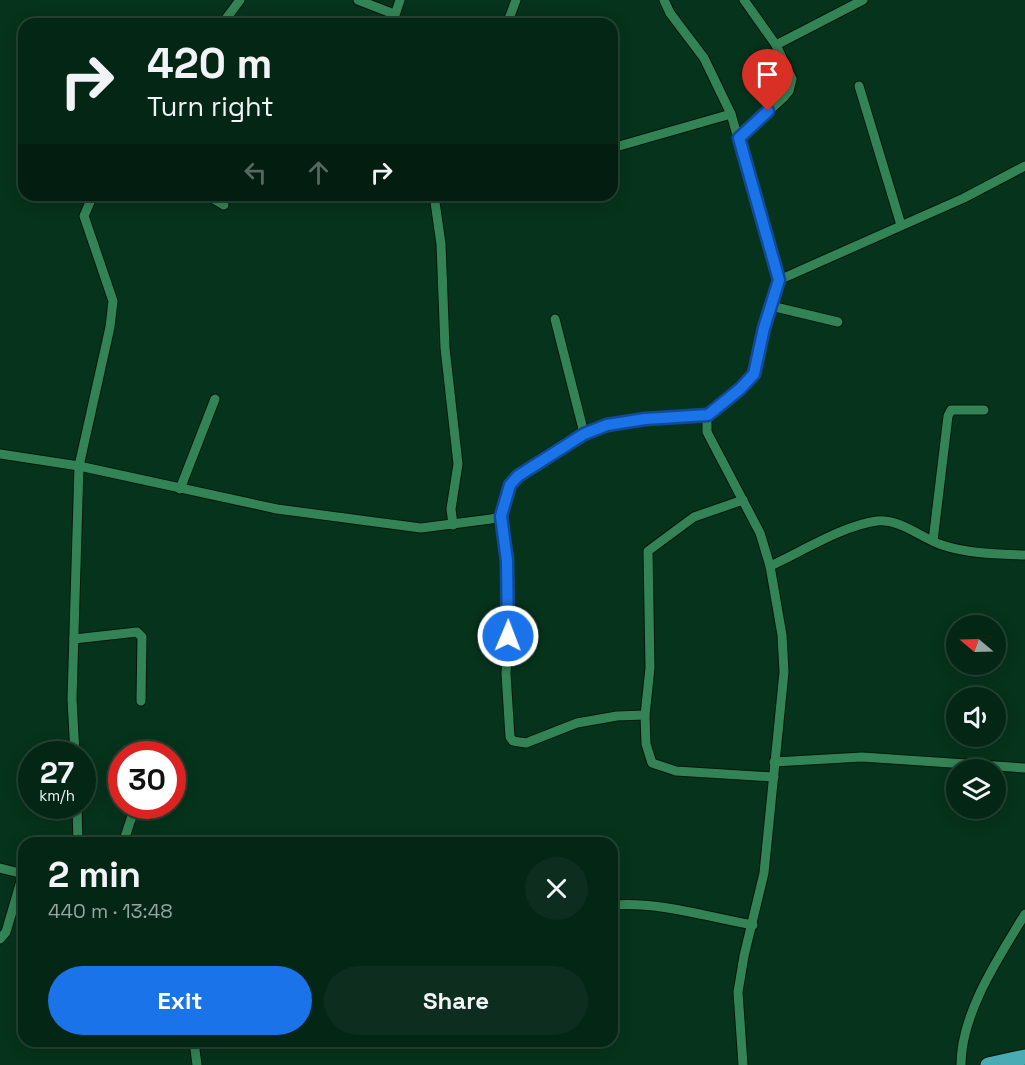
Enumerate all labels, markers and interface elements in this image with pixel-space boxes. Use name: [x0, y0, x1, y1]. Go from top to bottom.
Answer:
text: 420 m: [147, 37, 272, 90]
icon: right: [48, 42, 126, 120]
pin: [742, 49, 793, 111]
icon: arrive: [751, 58, 784, 91]
text: Turn right: [147, 89, 274, 124]
icon: left: [239, 156, 272, 189]
icon: ahead: [302, 156, 335, 189]
icon: right: [365, 156, 398, 189]
position arrow: [476, 604, 540, 668]
north arrow: [946, 615, 1006, 675]
map controls: [946, 615, 1006, 819]
button: sound: [946, 687, 1006, 747]
speed limit sign: 30: [108, 741, 186, 819]
text: 27: [40, 753, 74, 792]
button: layers: [946, 759, 1006, 819]
text: km/h: [39, 786, 75, 805]
text: 2 min: [48, 852, 141, 898]
button: close: [525, 857, 588, 920]
text: 440 m · 13:48: [48, 898, 173, 924]
button: Exit: [48, 966, 312, 1035]
button: Share: [324, 966, 588, 1035]

